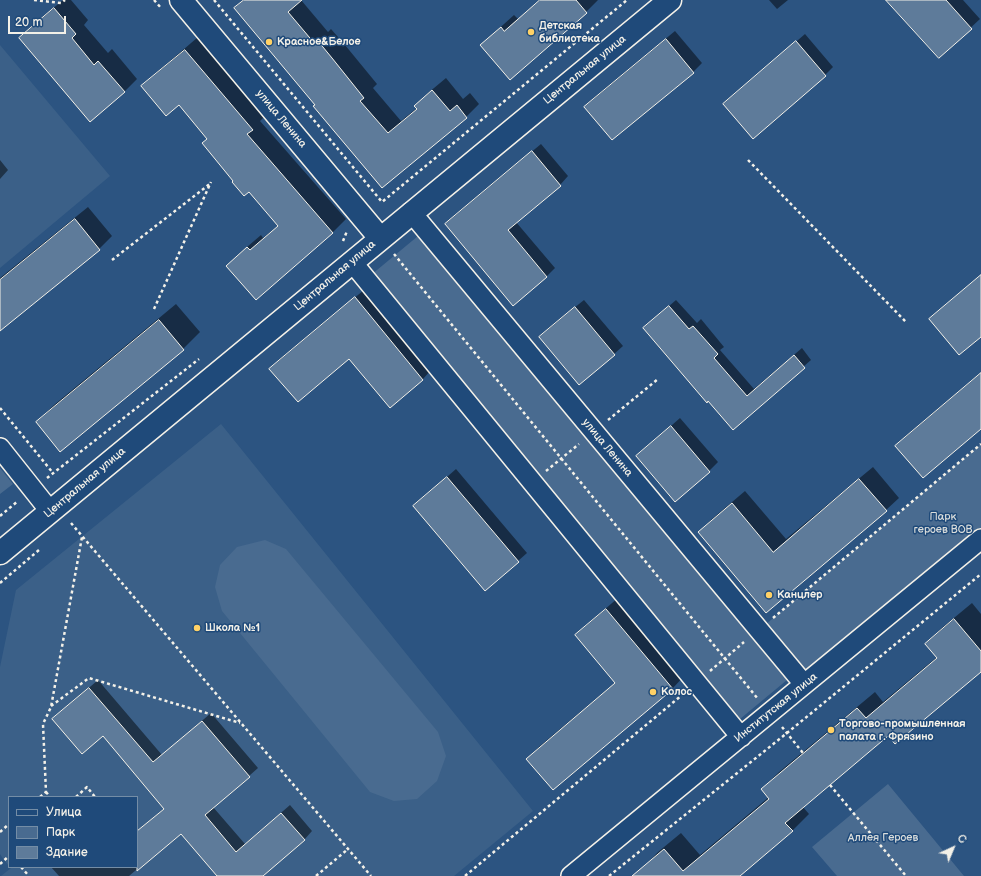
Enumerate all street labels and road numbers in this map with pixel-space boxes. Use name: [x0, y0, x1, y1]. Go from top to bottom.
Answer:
street label: Центральная улица: [541, 33, 629, 107]
street label: улица Ленина: [253, 87, 309, 151]
street label: Центральная улица: [291, 238, 379, 314]
street label: улица Ленина: [579, 416, 635, 480]
street label: Центральная улица: [41, 445, 129, 521]
street label: Институтская улица: [732, 670, 820, 746]

